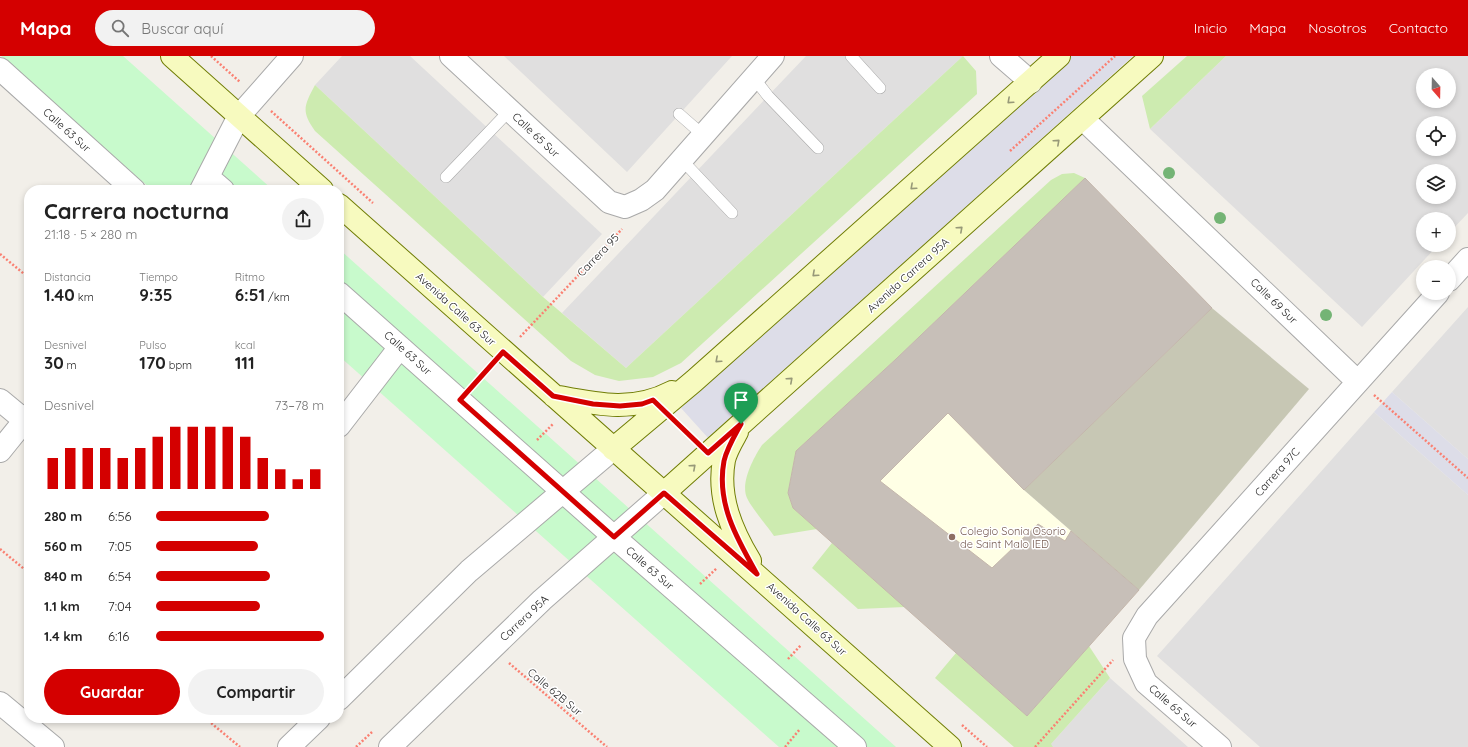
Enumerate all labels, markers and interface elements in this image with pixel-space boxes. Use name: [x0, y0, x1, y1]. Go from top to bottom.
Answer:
search box: [95, 10, 375, 46]
text: Mapa: [20, 16, 71, 40]
icon: search: [109, 17, 131, 39]
text: Buscar aquí: [141, 19, 223, 38]
text: Inicio: [1194, 19, 1227, 37]
text: Mapa: [1249, 19, 1286, 37]
text: Nosotros: [1308, 19, 1367, 37]
text: Contacto: [1389, 19, 1448, 37]
north arrow: [1416, 68, 1456, 108]
map controls: [1416, 68, 1456, 300]
one-way arrow: [1007, 96, 1015, 104]
street label: Calle 63 Sur: [40, 105, 94, 156]
street label: Calle 65 Sur: [509, 110, 563, 161]
button: locate: [1416, 116, 1456, 156]
one-way arrow: [1052, 140, 1060, 147]
button: layers: [1416, 164, 1456, 204]
one-way arrow: [910, 183, 917, 190]
text: Carrera nocturna: [44, 197, 229, 225]
button: share: [282, 198, 324, 240]
button: +: [1416, 212, 1456, 252]
text: 21:18 · 5 × 280 m: [44, 226, 137, 242]
one-way arrow: [955, 226, 963, 233]
street label: Carrera 95: [574, 231, 622, 279]
street label: Avenida Carrera 95A: [864, 235, 952, 315]
button: −: [1416, 260, 1456, 300]
street label: Avenida Calle 63 Sur: [413, 269, 500, 349]
one-way arrow: [813, 269, 820, 276]
text: Distancia: [44, 270, 91, 284]
text: Tiempo: [139, 270, 178, 284]
text: Ritmo: [235, 270, 265, 284]
street label: Calle 69 Sur: [1248, 275, 1301, 327]
text: 1.40: [44, 284, 75, 305]
text: 9:35: [139, 284, 173, 305]
text: 6:51: [235, 284, 265, 305]
text: km: [75, 290, 94, 304]
text: /km: [265, 290, 290, 304]
street label: Calle 63 Sur: [381, 328, 435, 379]
text: Desnivel: [44, 338, 87, 352]
text: Pulso: [139, 338, 166, 352]
text: kcal: [235, 338, 255, 352]
text: 30: [44, 352, 64, 373]
text: 170: [139, 352, 166, 373]
text: 111: [235, 352, 255, 373]
one-way arrow: [715, 355, 723, 362]
text: m: [64, 358, 77, 372]
text: bpm: [166, 358, 192, 372]
one-way arrow: [785, 378, 793, 385]
pin: [724, 383, 758, 424]
icon: arrive: [730, 389, 752, 411]
text: Desnivel: [44, 397, 94, 413]
text: 73–78 m: [275, 397, 324, 413]
street label: Carrera 97C: [1252, 445, 1302, 499]
one-way arrow: [688, 464, 695, 471]
text: 280 m: [44, 508, 82, 524]
text: 6:56: [108, 508, 132, 524]
place label: Colegio Sonia Osorio de Saint Malo IED: [960, 524, 1066, 551]
marker: Colegio Sonia Osorio de Saint Malo IED: [947, 532, 957, 542]
text: 560 m: [44, 538, 82, 554]
text: 7:05: [108, 538, 132, 554]
street label: Calle 63 Sur: [623, 543, 678, 593]
text: 840 m: [44, 568, 82, 584]
text: 6:54: [108, 568, 131, 584]
street label: Avenida Calle 63 Sur: [764, 579, 851, 659]
street label: Carrera 95A: [497, 592, 551, 644]
text: 1.1 km: [44, 598, 80, 614]
text: 7:04: [108, 598, 132, 614]
text: 1.4 km: [44, 628, 83, 644]
text: 6:16: [108, 628, 129, 644]
street label: Calle 62B Sur: [525, 665, 586, 719]
button: Guardar: [44, 669, 180, 715]
button: Compartir: [188, 669, 324, 715]
street label: Calle 65 Sur: [1146, 681, 1201, 731]

